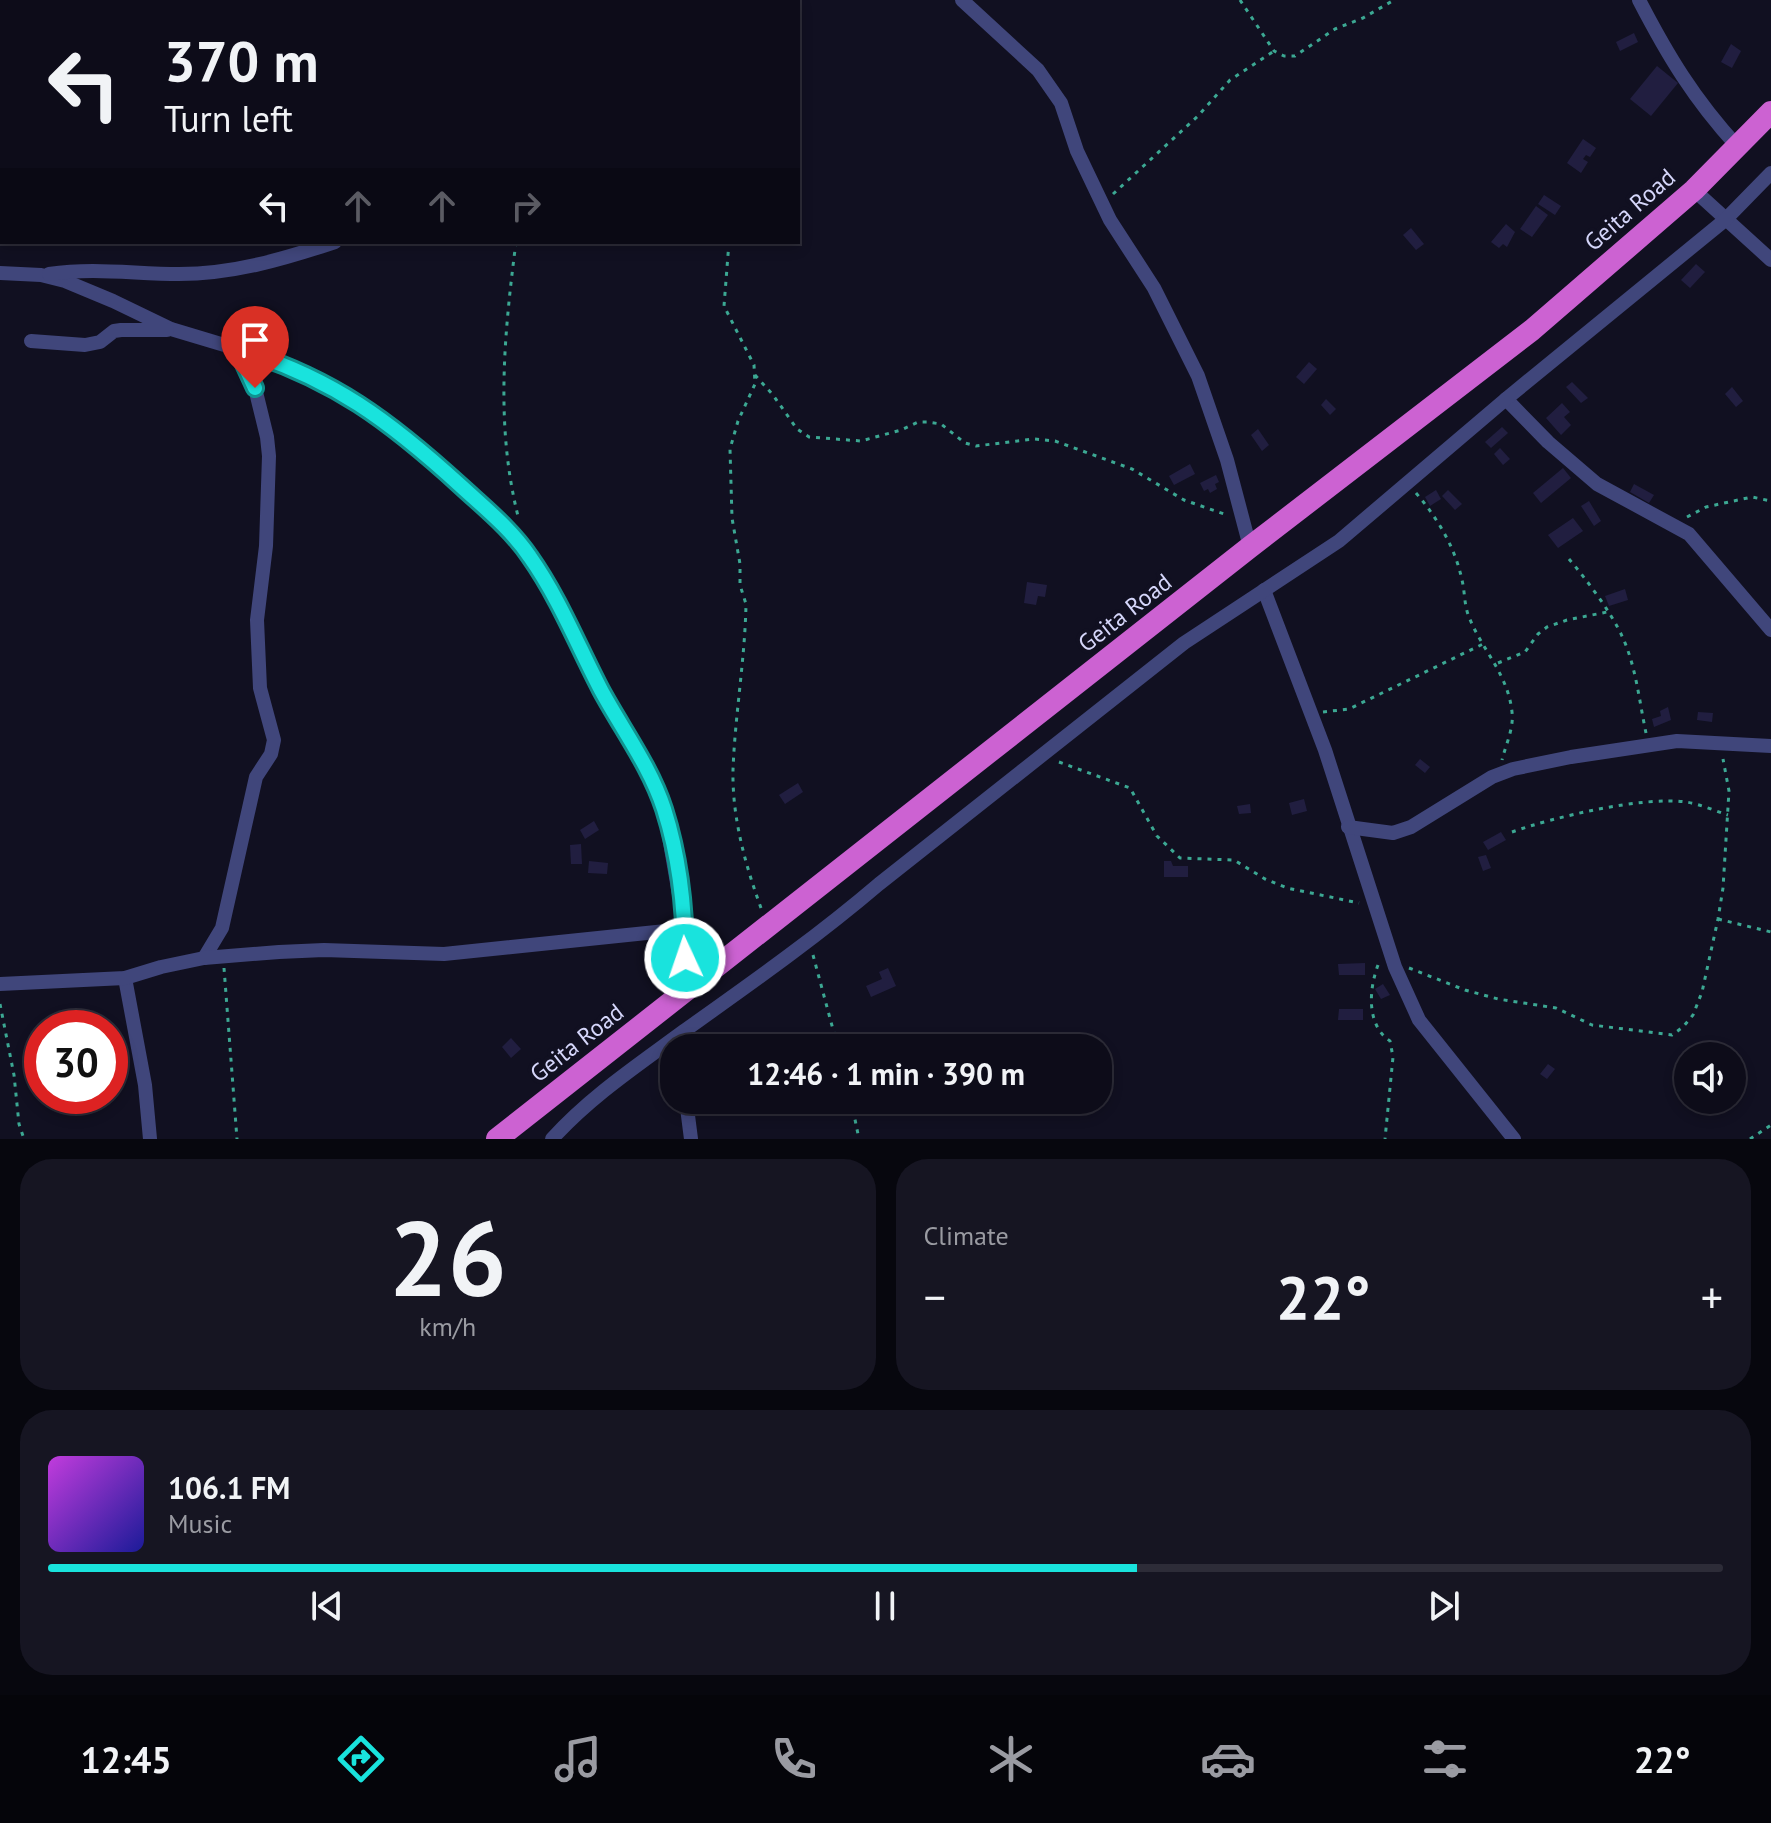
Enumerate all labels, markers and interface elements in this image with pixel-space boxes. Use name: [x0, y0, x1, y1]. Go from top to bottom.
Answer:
text: 370 m: [164, 25, 319, 97]
icon: left: [32, 32, 136, 136]
text: Turn left: [164, 95, 293, 142]
street label: Geita Road: [1578, 162, 1682, 258]
icon: left: [252, 184, 296, 228]
icon: ahead: [336, 184, 380, 228]
icon: ahead: [420, 184, 464, 228]
icon: right: [504, 184, 548, 228]
pin: [221, 306, 289, 388]
icon: arrive: [233, 318, 277, 362]
street label: Geita Road: [1072, 566, 1178, 659]
position arrow: [643, 916, 727, 1000]
street label: Geita Road: [524, 996, 630, 1089]
speed limit sign: 30: [24, 1010, 128, 1114]
map controls: [1674, 1042, 1746, 1114]
button: sound: [1674, 1042, 1746, 1114]
text: 12:46 · 1 min · 390 m: [747, 1054, 1025, 1093]
text: 26: [389, 1190, 507, 1325]
text: Climate: [924, 1219, 1009, 1252]
text: 22°: [1276, 1258, 1370, 1336]
text: −: [924, 1268, 946, 1325]
text: +: [1701, 1268, 1723, 1325]
text: km/h: [419, 1310, 476, 1343]
text: 106.1 FM: [168, 1468, 290, 1507]
text: Music: [168, 1507, 232, 1540]
icon: previous: [305, 1584, 349, 1628]
icon: pause: [863, 1584, 907, 1628]
icon: next: [1422, 1584, 1466, 1628]
icon: directions: [333, 1731, 389, 1787]
icon: music: [550, 1731, 606, 1787]
icon: phone: [766, 1731, 822, 1787]
icon: climate: [983, 1731, 1039, 1787]
icon: car: [1200, 1731, 1256, 1787]
icon: filters: [1417, 1731, 1473, 1787]
text: 12:45: [80, 1736, 172, 1783]
text: 22°: [1634, 1736, 1690, 1783]

